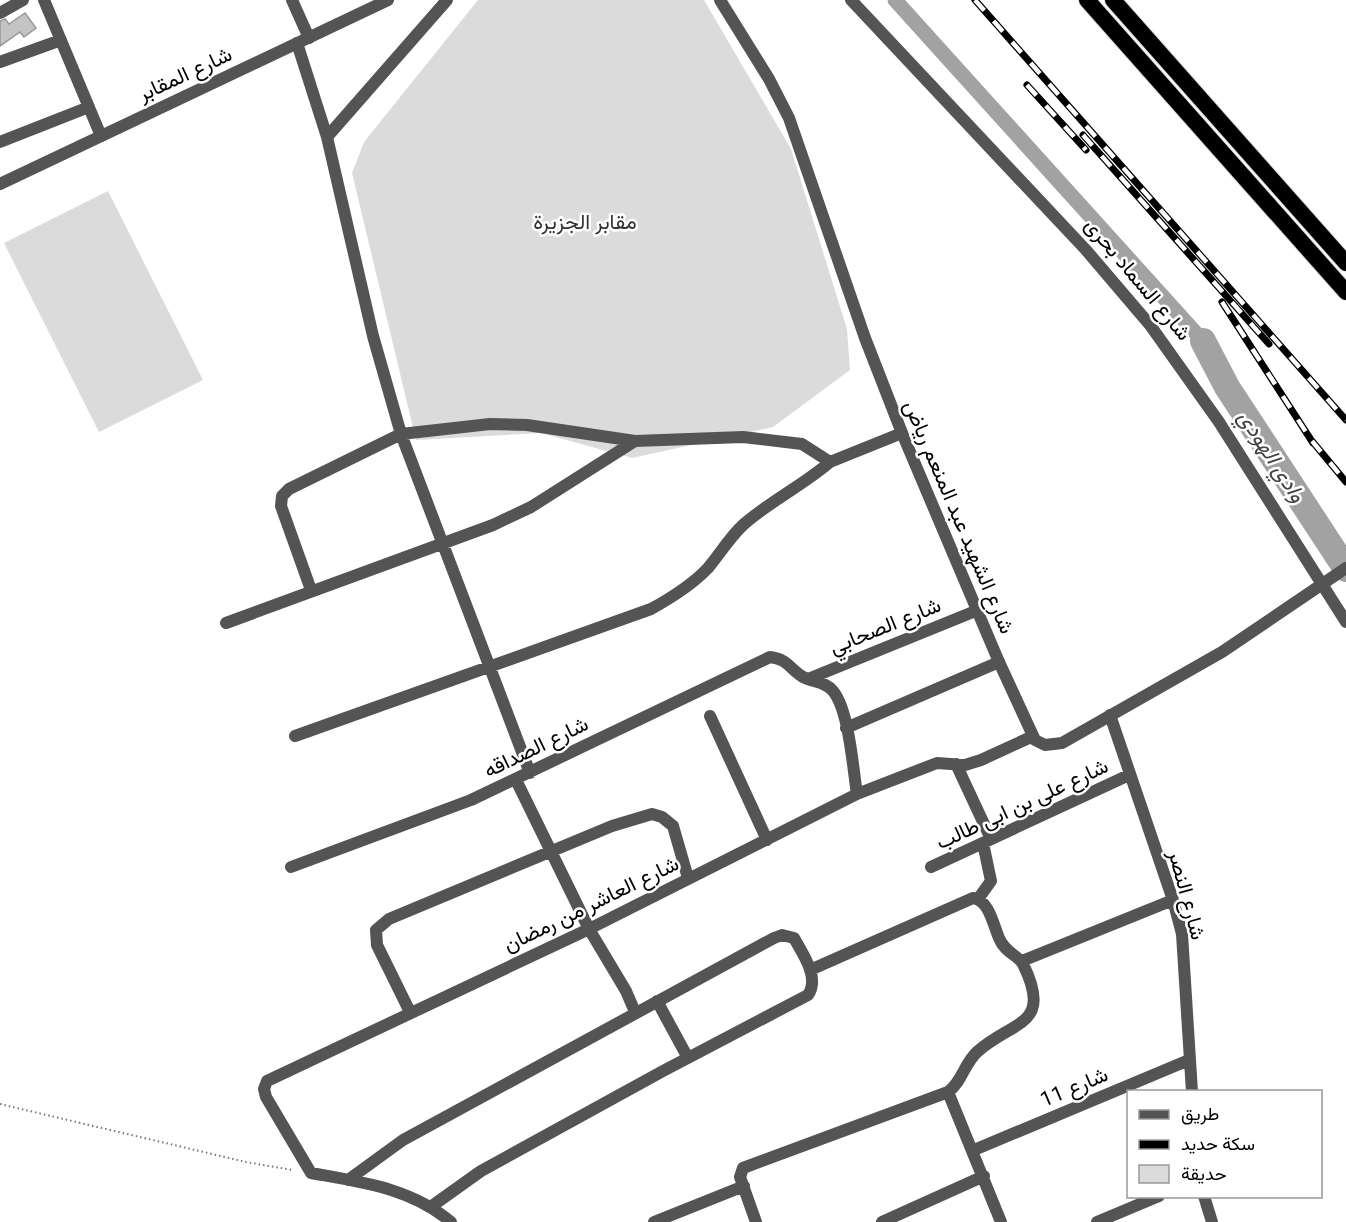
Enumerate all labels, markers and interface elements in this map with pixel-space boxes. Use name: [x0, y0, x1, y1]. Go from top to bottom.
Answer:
street label: شارع المقابر: [133, 42, 237, 108]
park label: مقابر الجزيرة: [533, 210, 637, 235]
street label: شارع السماد بحرى: [1078, 213, 1196, 346]
street label: شارع الشهيد عبد المنعم رياض: [897, 397, 1019, 638]
water label: وادي الهودي: [1229, 405, 1311, 510]
street label: شارع الصحابي: [826, 593, 946, 664]
street label: شارع الصداقه: [480, 711, 593, 784]
street label: شارع على بن ابى طالب: [932, 754, 1113, 856]
street label: شارع النصر: [1161, 847, 1210, 943]
street label: شارع العاشر من رمضان: [500, 851, 683, 959]
street label: شارع 11: [1037, 1062, 1112, 1114]
legend: [1127, 1090, 1322, 1198]
text: طريق: [1181, 1103, 1219, 1125]
text: سكة حديد: [1181, 1133, 1255, 1154]
text: حديقة: [1181, 1163, 1227, 1184]

